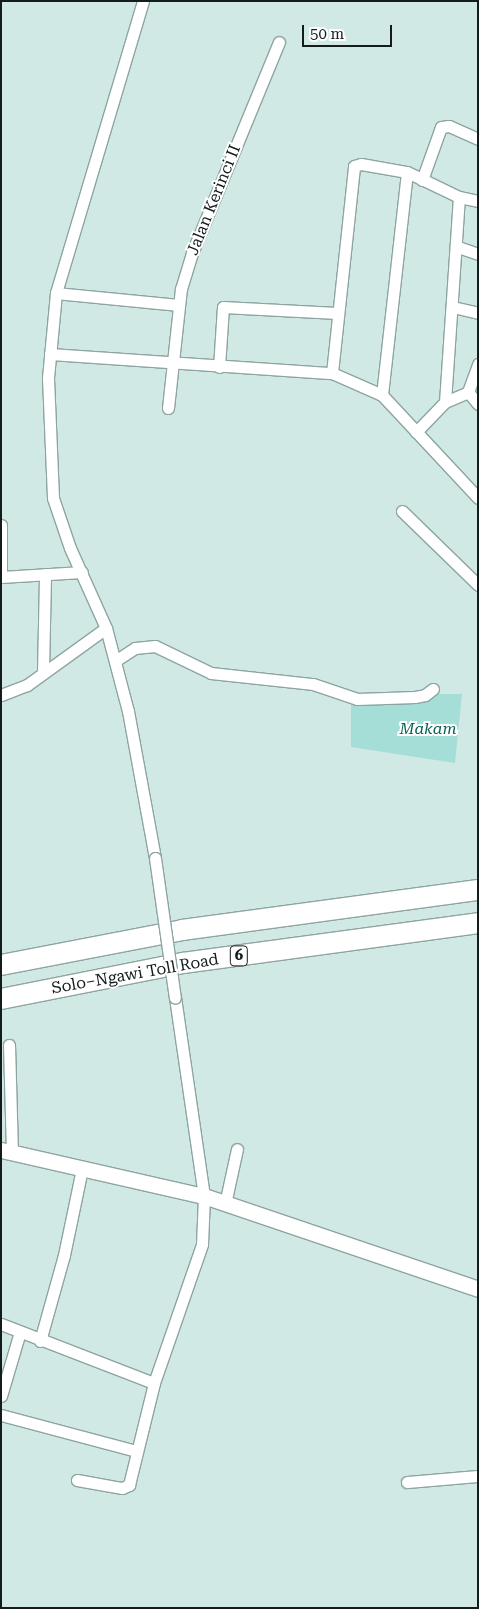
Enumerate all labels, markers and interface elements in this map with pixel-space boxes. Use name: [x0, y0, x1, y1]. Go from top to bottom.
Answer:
scale bar: [304, 15, 394, 47]
text: 50 m: [310, 25, 344, 43]
street label: Jalan Kerinci II: [183, 142, 245, 258]
park label: Makam: [400, 719, 456, 739]
road number: 6: [229, 944, 249, 968]
street label: Solo–Ngawi Toll Road: [50, 950, 220, 998]

